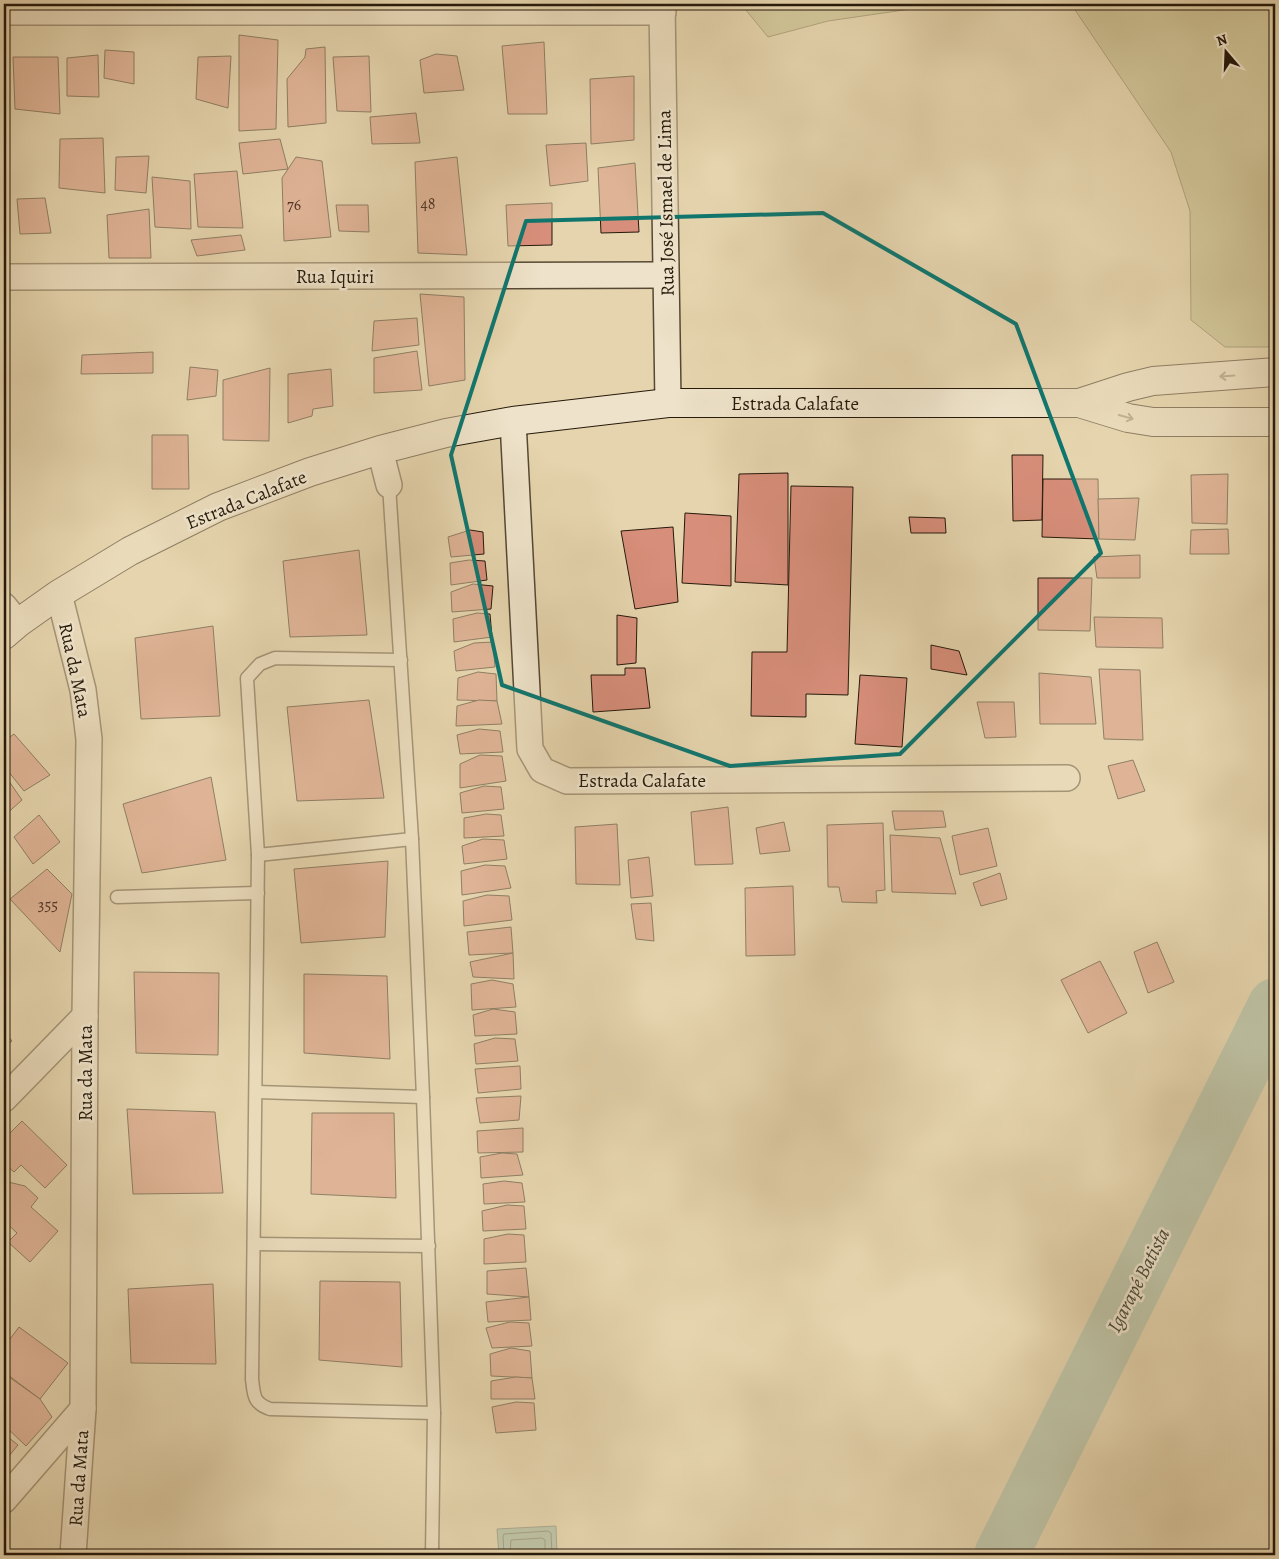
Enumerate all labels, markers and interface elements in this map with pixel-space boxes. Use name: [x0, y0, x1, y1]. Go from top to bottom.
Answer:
north arrow: [1202, 28, 1252, 78]
text: N: [1214, 30, 1230, 51]
street label: Rua José Ismael de Lima: [651, 109, 681, 296]
house number: 48: [420, 193, 436, 215]
house number: 76: [287, 194, 301, 216]
street label: Rua Iquiri: [296, 264, 374, 290]
one-way arrow: [1219, 371, 1235, 381]
street label: Estrada Calafate: [731, 391, 859, 417]
one-way arrow: [1117, 413, 1133, 422]
street label: Estrada Calafate: [182, 464, 311, 536]
street label: Rua da Mata: [52, 620, 98, 720]
street label: Estrada Calafate: [578, 768, 706, 794]
house number: 355: [38, 894, 58, 916]
street label: Rua da Mata: [73, 1025, 99, 1121]
water label: Igarapé Batista: [1101, 1224, 1176, 1337]
street label: Rua da Mata: [63, 1429, 95, 1527]

